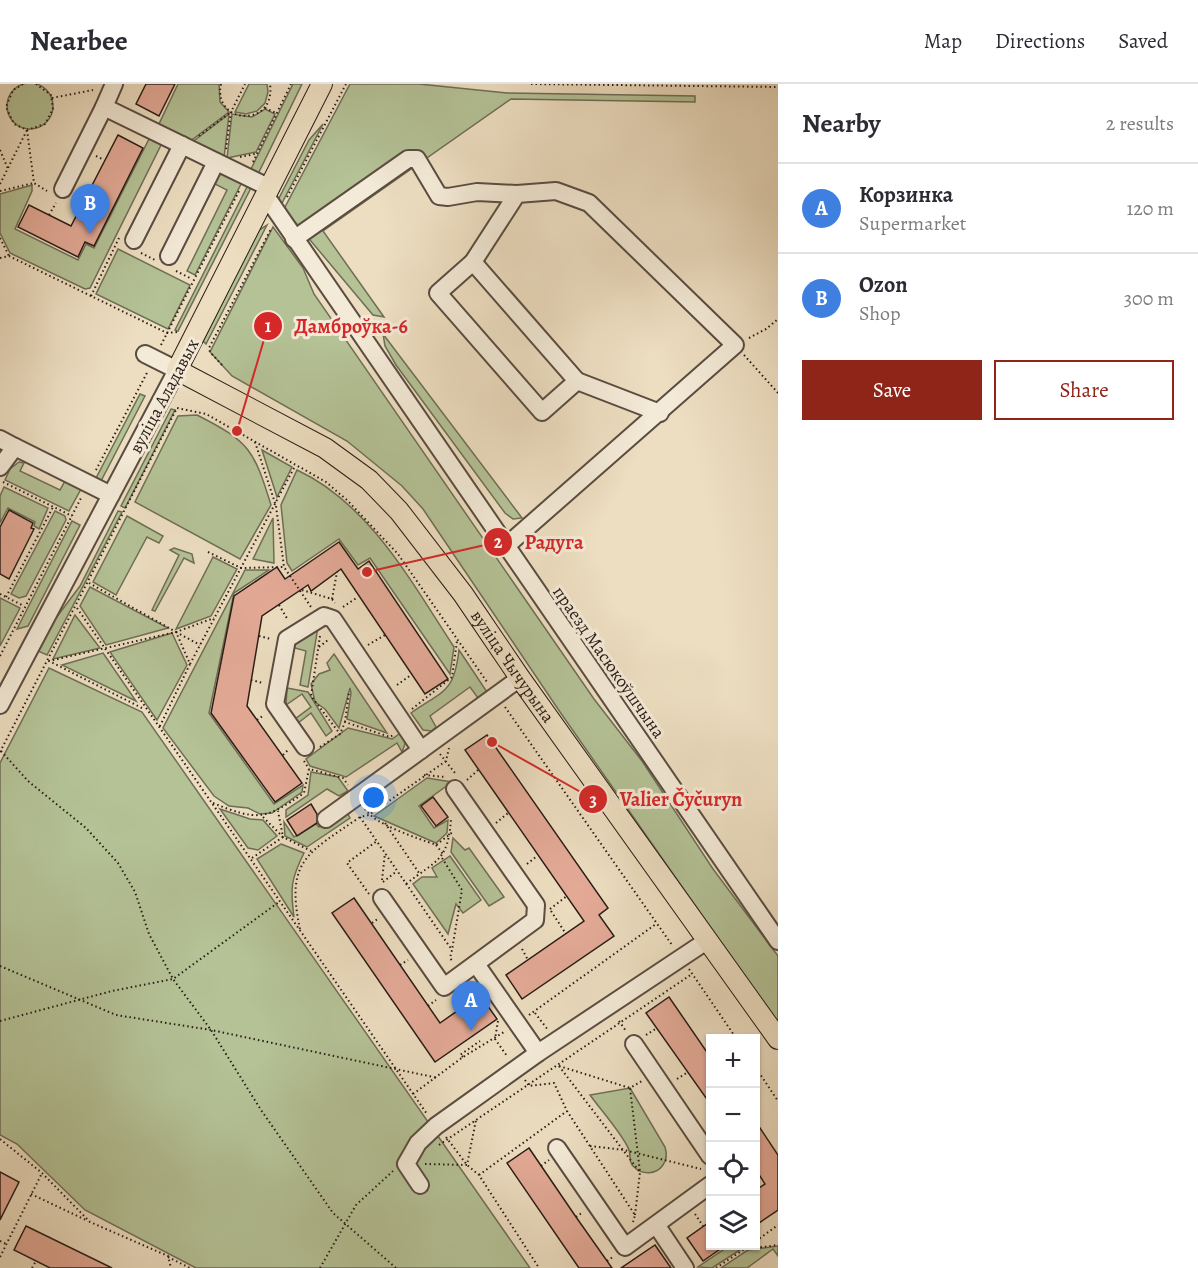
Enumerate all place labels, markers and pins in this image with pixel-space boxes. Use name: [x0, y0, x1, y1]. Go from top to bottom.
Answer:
pin: B: [70, 184, 110, 234]
callout: Дамброўка-6: [253, 307, 420, 345]
callout: Радуга: [483, 523, 596, 561]
callout: Valier Čyčuryn: [578, 780, 755, 818]
pin: A: [452, 982, 490, 1031]

